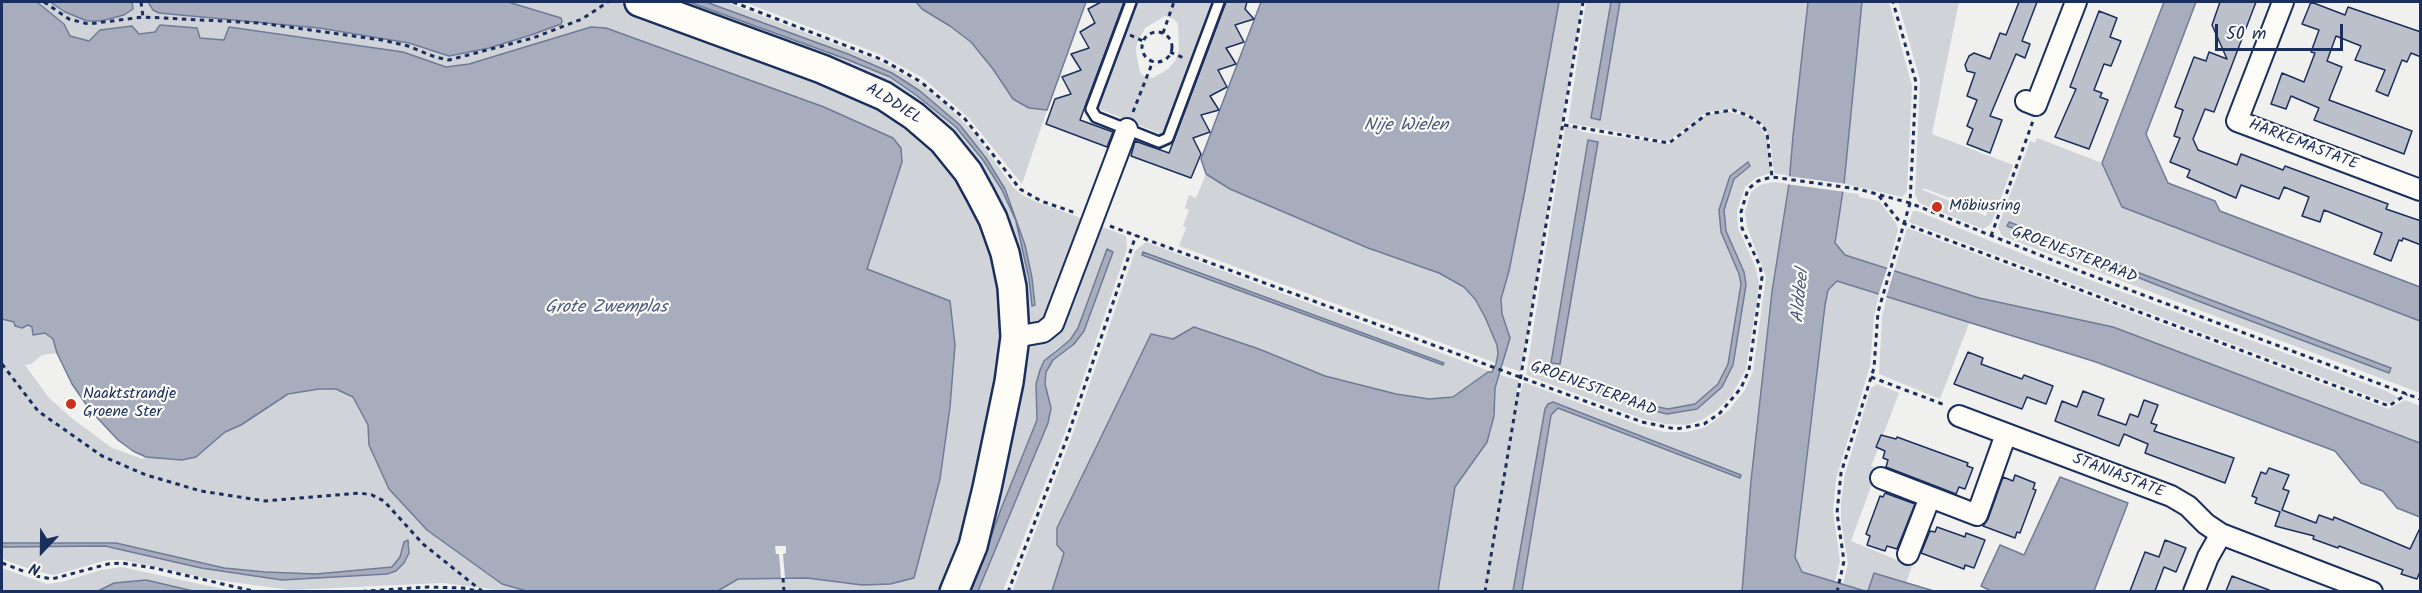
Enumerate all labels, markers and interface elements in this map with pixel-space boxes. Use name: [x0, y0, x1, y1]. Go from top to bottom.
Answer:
scale bar: [2218, 12, 2346, 50]
text: 50 m: [2226, 20, 2266, 49]
street label: ALDDIEL: [862, 80, 924, 130]
water label: Nije Wielen: [1364, 116, 1448, 138]
street label: HARKEMASTATE: [2246, 116, 2360, 176]
place label: Möbiusring: [1949, 197, 2021, 217]
marker: Möbiusring: [1930, 200, 1944, 214]
street label: GROENESTERPAAD: [2009, 223, 2139, 289]
water label: Alddeel: [1788, 268, 1816, 324]
water label: Grote Zwemplas: [545, 298, 667, 320]
street label: GROENESTERPAAD: [1527, 358, 1659, 422]
place label: Naaktstrandje Groene Ster: [83, 385, 176, 423]
marker: Naaktstrandje Groene Ster: [64, 397, 78, 411]
street label: STANIASTATE: [2069, 451, 2167, 503]
north arrow: [12, 521, 72, 581]
text: N: [26, 555, 44, 582]

